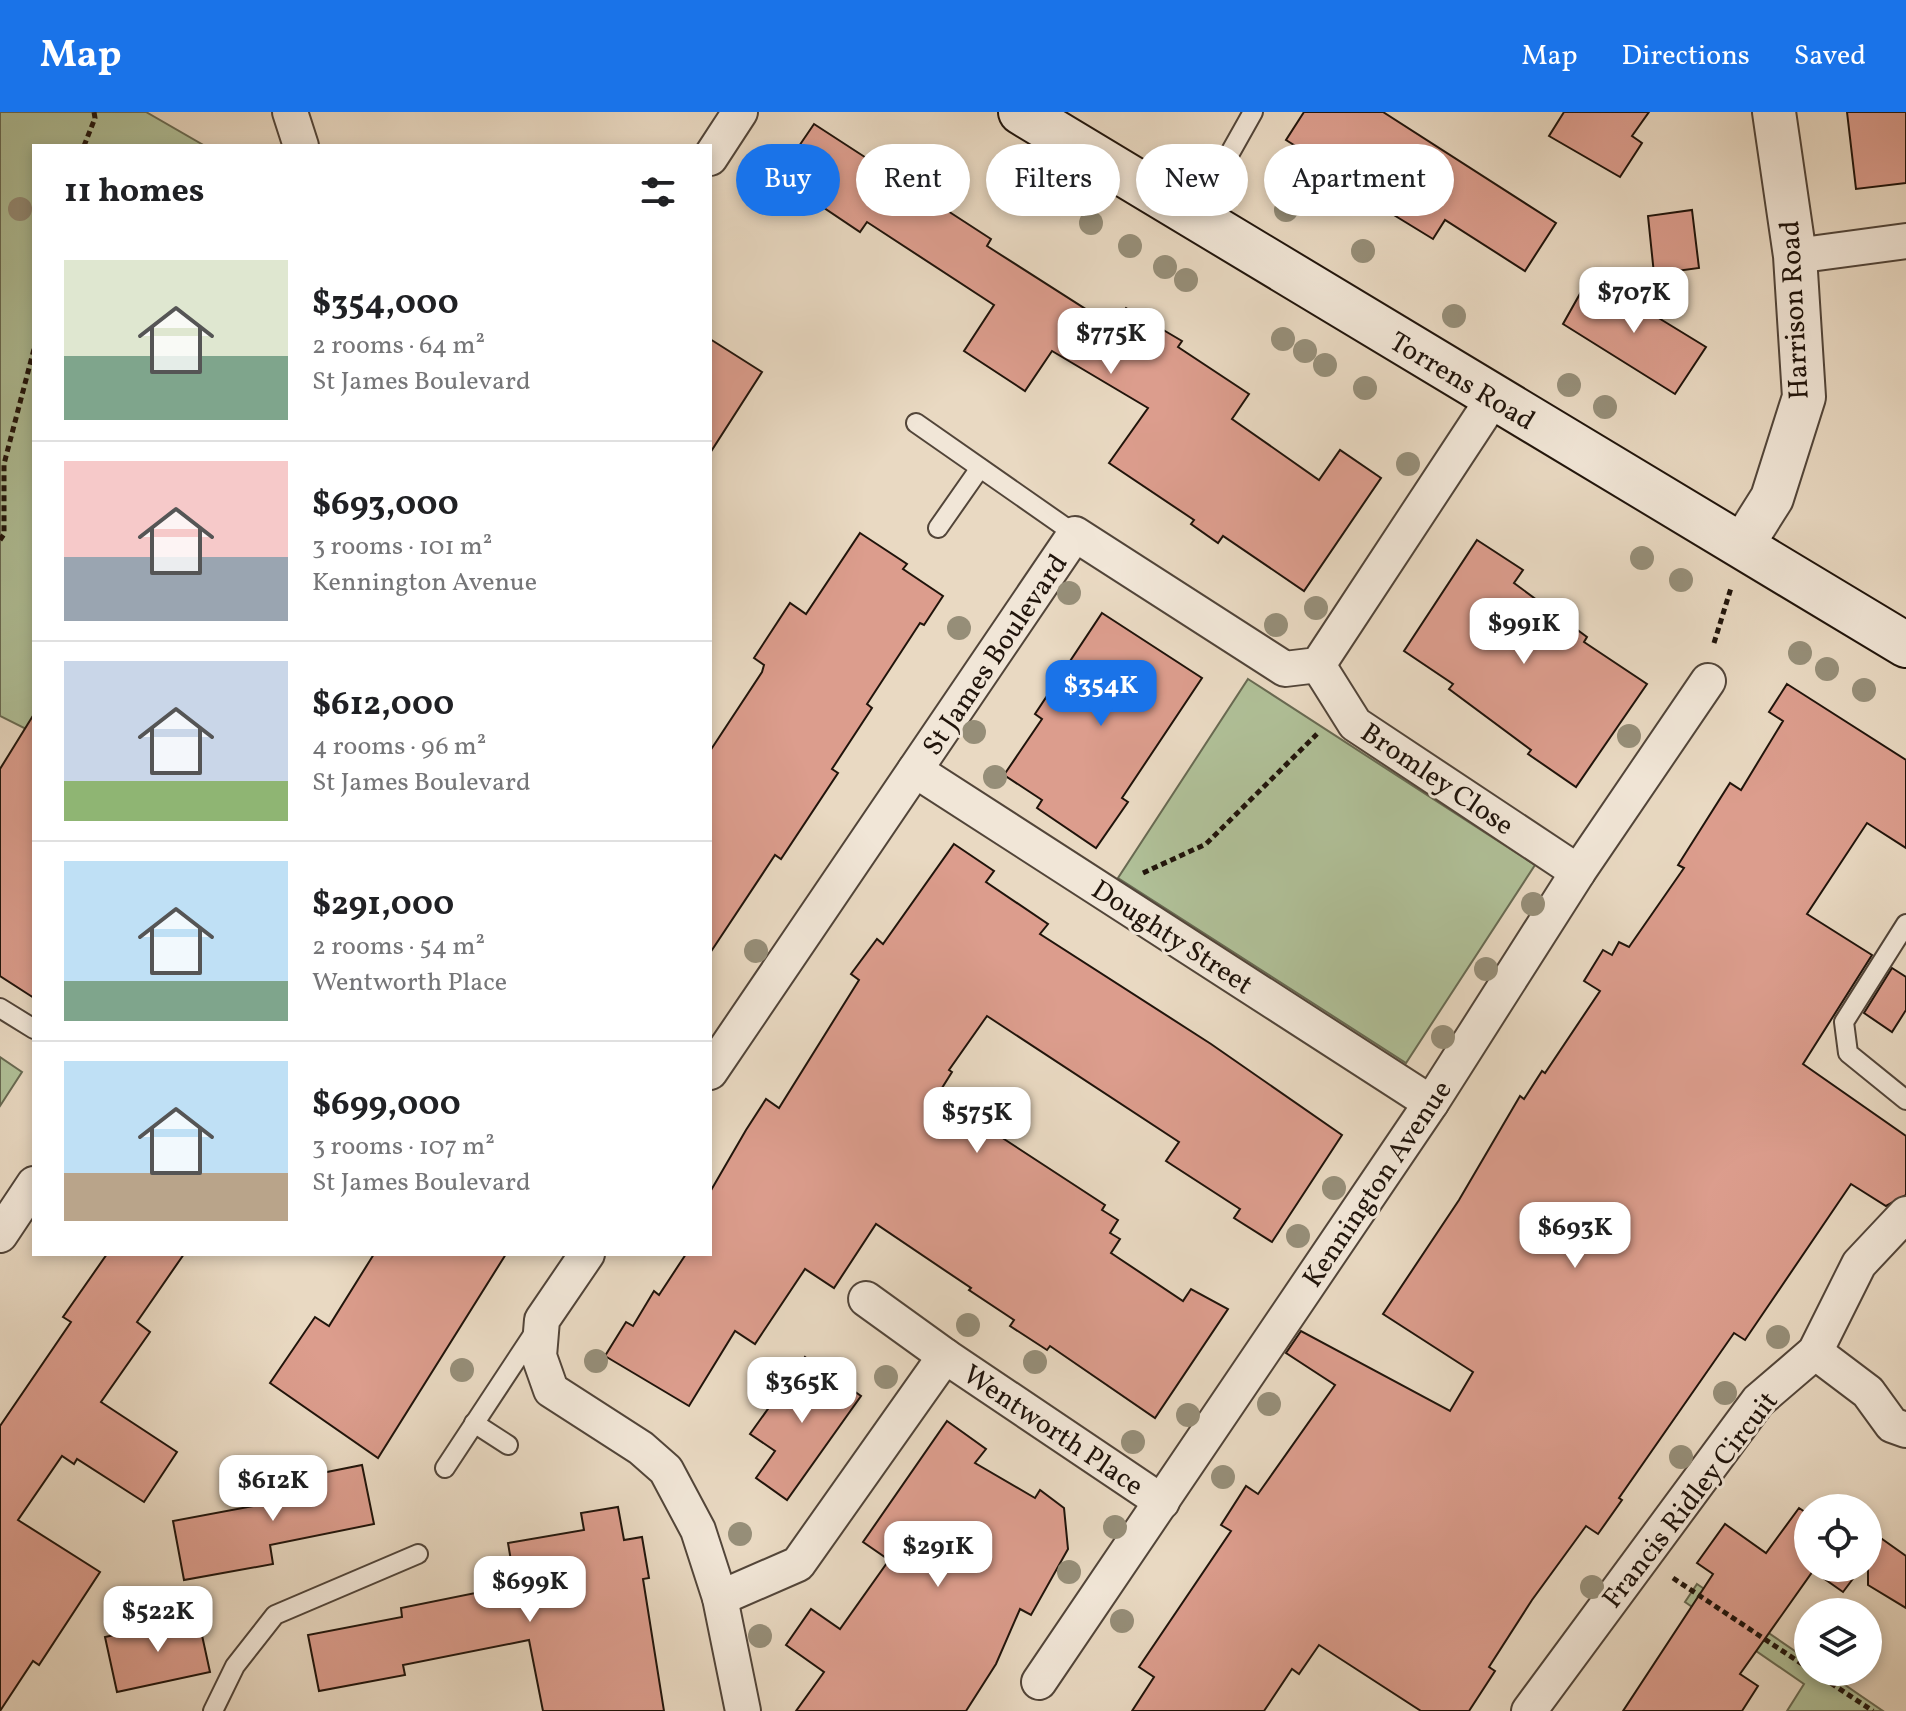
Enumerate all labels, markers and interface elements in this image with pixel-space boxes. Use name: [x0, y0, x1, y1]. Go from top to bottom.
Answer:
text: Map: [40, 30, 121, 83]
text: Map: [1522, 37, 1578, 76]
text: Directions: [1622, 37, 1750, 76]
text: Saved: [1794, 37, 1866, 76]
chip: Buy: [736, 144, 840, 216]
chip: Rent: [856, 144, 970, 216]
chip: Filters: [986, 144, 1120, 216]
chip: New: [1136, 144, 1248, 216]
chip: Apartment: [1264, 144, 1454, 216]
text: 11 homes: [64, 169, 204, 216]
icon: filters: [636, 170, 680, 214]
street label: Harrison Road: [1771, 219, 1820, 400]
pin: $707K: [1578, 267, 1690, 335]
text: $707K: [1597, 275, 1671, 311]
text: $354,000: [312, 281, 459, 328]
icon: home: [128, 292, 224, 388]
pin: $775K: [1055, 308, 1167, 376]
text: $775K: [1076, 316, 1146, 352]
street label: Torrens Road: [1382, 323, 1542, 441]
text: 2 rooms · 64 m²: [312, 328, 485, 364]
text: St James Boulevard: [312, 364, 531, 400]
text: $693,000: [312, 482, 459, 529]
icon: home: [128, 493, 224, 589]
text: 3 rooms · 101 m²: [312, 529, 492, 565]
street label: St James Boulevard: [914, 547, 1078, 764]
text: Kennington Avenue: [312, 565, 537, 601]
pin: $991K: [1468, 598, 1580, 666]
text: $991K: [1488, 606, 1560, 642]
pin: $354K: [1045, 660, 1157, 728]
text: $354K: [1064, 668, 1138, 704]
text: $612,000: [312, 682, 454, 729]
icon: home: [128, 693, 224, 789]
street label: Bromley Close: [1352, 714, 1521, 846]
text: 4 rooms · 96 m²: [312, 729, 486, 765]
text: St James Boulevard: [312, 765, 531, 801]
street label: Doughty Street: [1083, 871, 1260, 1005]
text: $291,000: [312, 882, 454, 929]
icon: home: [128, 893, 224, 989]
text: 2 rooms · 54 m²: [312, 929, 485, 965]
text: Wentworth Place: [312, 965, 507, 1001]
street label: Kennington Avenue: [1294, 1073, 1462, 1296]
text: $699,000: [312, 1082, 461, 1129]
pin: $575K: [921, 1087, 1033, 1155]
icon: home: [128, 1093, 224, 1189]
text: $575K: [942, 1095, 1012, 1131]
text: 3 rooms · 107 m²: [312, 1129, 495, 1165]
text: St James Boulevard: [312, 1165, 531, 1201]
pin: $693K: [1519, 1202, 1631, 1270]
text: $693K: [1538, 1210, 1612, 1246]
street label: Wentworth Place: [955, 1356, 1151, 1506]
pin: $365K: [746, 1357, 858, 1425]
text: $365K: [765, 1365, 839, 1401]
street label: Francis Ridley Circuit: [1594, 1384, 1788, 1617]
pin: $612K: [217, 1455, 329, 1523]
text: $612K: [237, 1463, 309, 1499]
map controls: [1794, 1494, 1882, 1686]
button: locate: [1794, 1494, 1882, 1582]
pin: $291K: [882, 1521, 994, 1589]
text: $291K: [902, 1529, 974, 1565]
pin: $699K: [474, 1556, 586, 1624]
text: $699K: [492, 1564, 568, 1600]
pin: $522K: [102, 1586, 214, 1654]
text: $522K: [122, 1594, 194, 1630]
button: layers: [1794, 1598, 1882, 1686]

